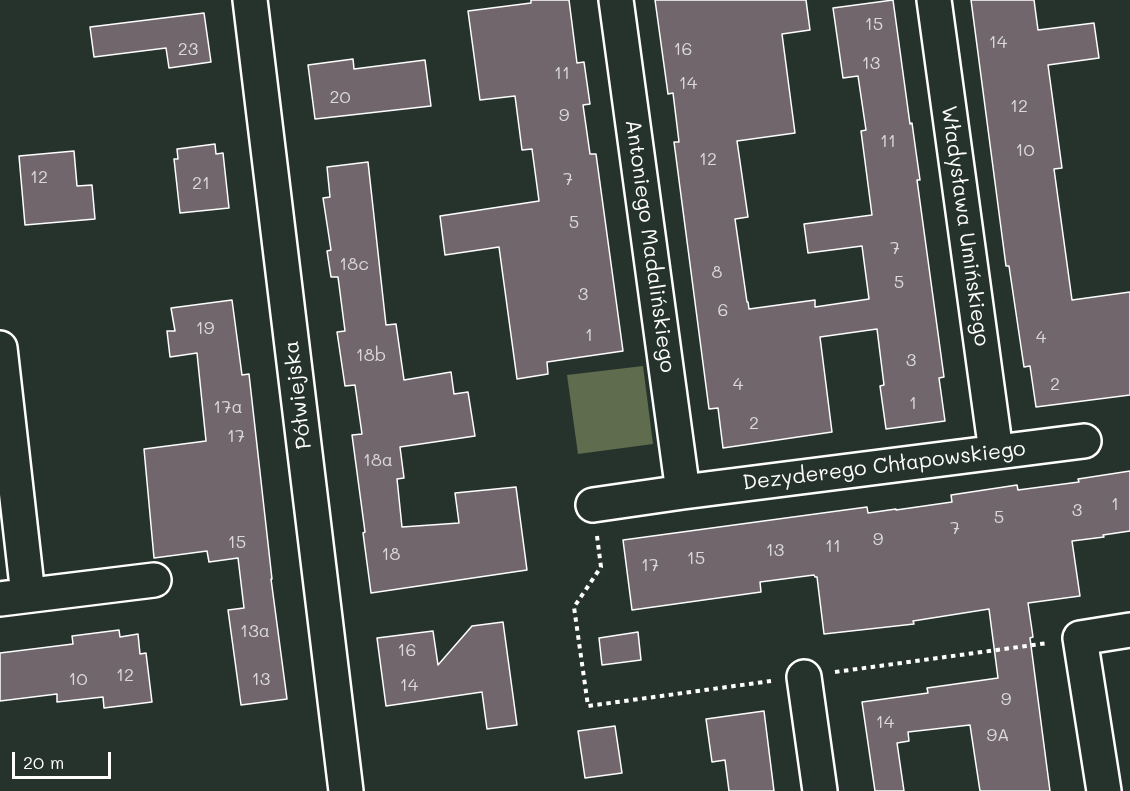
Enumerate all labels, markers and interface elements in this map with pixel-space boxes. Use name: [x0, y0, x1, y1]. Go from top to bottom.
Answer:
house number: 15: [865, 13, 883, 35]
house number: 14: [989, 31, 1007, 53]
house number: 23: [178, 38, 198, 60]
house number: 16: [674, 38, 692, 60]
house number: 13: [862, 52, 880, 74]
house number: 11: [554, 62, 570, 84]
house number: 14: [679, 72, 697, 94]
house number: 20: [329, 86, 351, 108]
house number: 12: [1010, 95, 1028, 117]
house number: 9: [559, 104, 569, 126]
street label: Władysława Umińskiego: [936, 104, 994, 348]
street label: Antoniego Madalińskiego: [620, 118, 680, 374]
house number: 11: [880, 130, 896, 152]
house number: 10: [1015, 139, 1035, 161]
house number: 12: [699, 148, 717, 170]
house number: 12: [30, 166, 48, 188]
house number: 7: [563, 168, 573, 190]
house number: 21: [192, 172, 210, 194]
house number: 5: [569, 211, 579, 233]
house number: 7: [890, 237, 900, 259]
house number: 18c: [339, 253, 369, 275]
house number: 8: [712, 261, 722, 283]
house number: 5: [894, 271, 904, 293]
house number: 3: [578, 283, 588, 305]
house number: 6: [718, 299, 728, 321]
house number: 19: [196, 317, 214, 339]
house number: 1: [585, 324, 593, 346]
house number: 4: [1036, 326, 1046, 348]
street label: Półwiejska: [279, 339, 317, 451]
house number: 18b: [356, 344, 386, 366]
house number: 3: [906, 349, 916, 371]
house number: 4: [733, 373, 743, 395]
house number: 2: [1050, 373, 1060, 395]
house number: 1: [909, 392, 917, 414]
house number: 17a: [213, 396, 243, 418]
house number: 2: [749, 412, 759, 434]
house number: 17: [227, 425, 245, 447]
street label: Dezyderego Chłapowskiego: [741, 436, 1027, 496]
house number: 18a: [363, 449, 393, 471]
house number: 1: [1111, 493, 1119, 515]
house number: 3: [1072, 499, 1082, 521]
house number: 5: [994, 506, 1004, 528]
house number: 7: [950, 517, 960, 539]
house number: 9: [873, 528, 883, 550]
house number: 15: [228, 531, 246, 553]
house number: 11: [825, 535, 841, 557]
house number: 13: [766, 539, 784, 561]
house number: 18: [382, 543, 400, 565]
house number: 15: [687, 547, 705, 569]
house number: 17: [641, 554, 659, 576]
house number: 13a: [240, 620, 270, 642]
house number: 16: [398, 639, 416, 661]
house number: 12: [116, 664, 134, 686]
house number: 10: [68, 668, 88, 690]
house number: 13: [252, 668, 270, 690]
house number: 14: [400, 674, 418, 696]
house number: 9: [1001, 688, 1011, 710]
house number: 14: [876, 711, 894, 733]
house number: 9A: [986, 724, 1010, 746]
scale bar: [15, 740, 114, 778]
text: 20 m: [23, 750, 64, 774]

